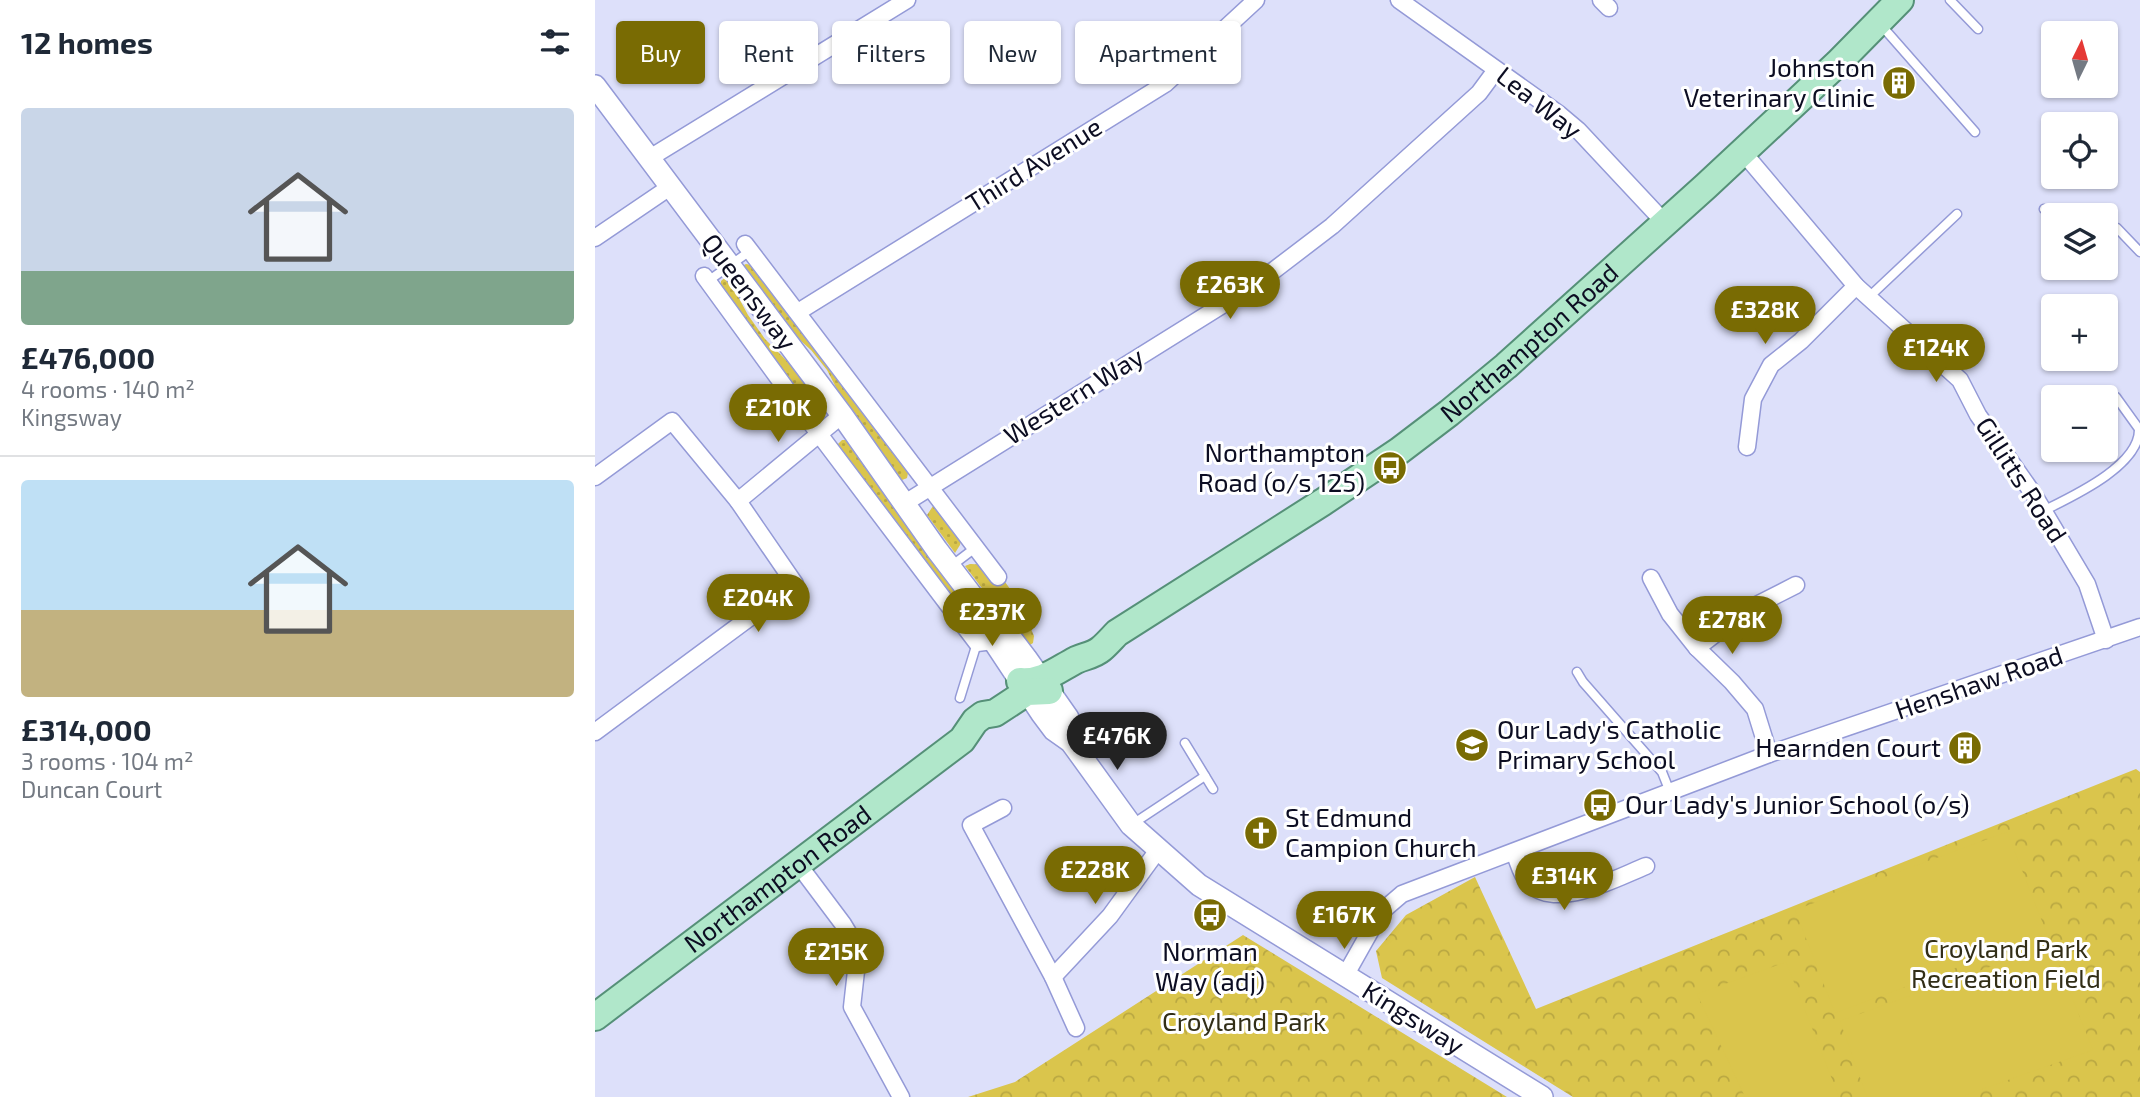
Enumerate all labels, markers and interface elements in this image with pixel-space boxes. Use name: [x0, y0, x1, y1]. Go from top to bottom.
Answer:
chip: Buy: [616, 21, 705, 84]
chip: Rent: [719, 21, 818, 84]
chip: Filters: [832, 21, 950, 84]
chip: New: [964, 21, 1061, 84]
chip: Apartment: [1075, 21, 1241, 84]
north arrow: [2041, 21, 2117, 98]
map controls: [2041, 21, 2118, 462]
icon: filters: [536, 23, 574, 61]
text: 12 homes: [21, 24, 153, 60]
place label: Johnston Veterinary Clinic: [1683, 51, 1875, 112]
street label: Lea Way: [1491, 59, 1589, 145]
building icon: Johnston Veterinary Clinic: [1880, 64, 1918, 102]
street label: Third Avenue: [960, 110, 1107, 218]
button: locate: [2041, 112, 2118, 189]
icon: home: [235, 154, 361, 280]
button: layers: [2041, 203, 2118, 280]
street label: Queensway: [696, 227, 804, 356]
street label: Northampton Road: [1433, 256, 1624, 428]
pin: £263K: [1181, 262, 1279, 321]
text: £263K: [1196, 270, 1264, 298]
pin: £328K: [1716, 286, 1814, 346]
button: +: [2041, 294, 2118, 371]
text: £328K: [1731, 295, 1799, 323]
pin: £124K: [1887, 324, 1985, 384]
text: £124K: [1903, 333, 1969, 361]
text: £476,000: [21, 339, 155, 375]
street label: Western Way: [998, 339, 1149, 450]
text: 4 rooms · 140 m²: [21, 375, 195, 403]
pin: £210K: [729, 384, 827, 444]
button: −: [2041, 385, 2118, 462]
text: £210K: [745, 393, 811, 421]
text: Kingsway: [21, 403, 122, 431]
street label: Gillitts Road: [1970, 411, 2074, 548]
place label: Northampton Road (o/s 125): [1198, 436, 1365, 497]
bus stop icon: Northampton Road (o/s 125): [1371, 449, 1409, 487]
icon: home: [235, 526, 361, 652]
pin: £204K: [709, 574, 807, 634]
text: £204K: [723, 583, 793, 611]
pin: £237K: [943, 588, 1041, 648]
pin: £278K: [1683, 596, 1781, 656]
text: £237K: [959, 597, 1025, 625]
text: £278K: [1698, 605, 1766, 633]
street label: Henshaw Road: [1890, 638, 2067, 725]
text: £314,000: [21, 711, 152, 747]
pin: £476K: [1068, 712, 1166, 772]
place label: Our Lady's Catholic Primary School: [1497, 713, 1721, 774]
text: £476K: [1083, 721, 1151, 749]
school or university icon: Our Lady's Catholic Primary School: [1453, 726, 1491, 764]
building icon: Hearnden Court: [1946, 729, 1984, 767]
place label: Hearnden Court: [1755, 731, 1941, 762]
text: 3 rooms · 104 m²: [21, 747, 193, 775]
text: Duncan Court: [21, 775, 162, 803]
bus stop icon: Our Lady's Junior School (o/s): [1581, 786, 1619, 824]
place label: Our Lady's Junior School (o/s): [1625, 788, 1970, 819]
street label: Northampton Road: [677, 797, 877, 958]
place label: St Edmund Campion Church: [1285, 801, 1477, 862]
church icon: St Edmund Campion Church: [1242, 814, 1280, 852]
pin: £228K: [1046, 846, 1144, 906]
pin: £314K: [1515, 852, 1613, 912]
text: £228K: [1060, 855, 1130, 883]
text: £314K: [1531, 861, 1597, 889]
pin: £167K: [1295, 892, 1393, 951]
bus stop icon: Norman Way (adj): [1191, 896, 1229, 934]
text: £167K: [1312, 900, 1376, 928]
pin: £215K: [787, 928, 885, 988]
park label: Croyland Park Recreation Field: [1911, 932, 2101, 993]
place label: Norman Way (adj): [1155, 935, 1265, 996]
text: £215K: [804, 937, 868, 965]
street label: Kingsway: [1357, 973, 1471, 1060]
park label: Croyland Park: [1162, 1005, 1326, 1036]

